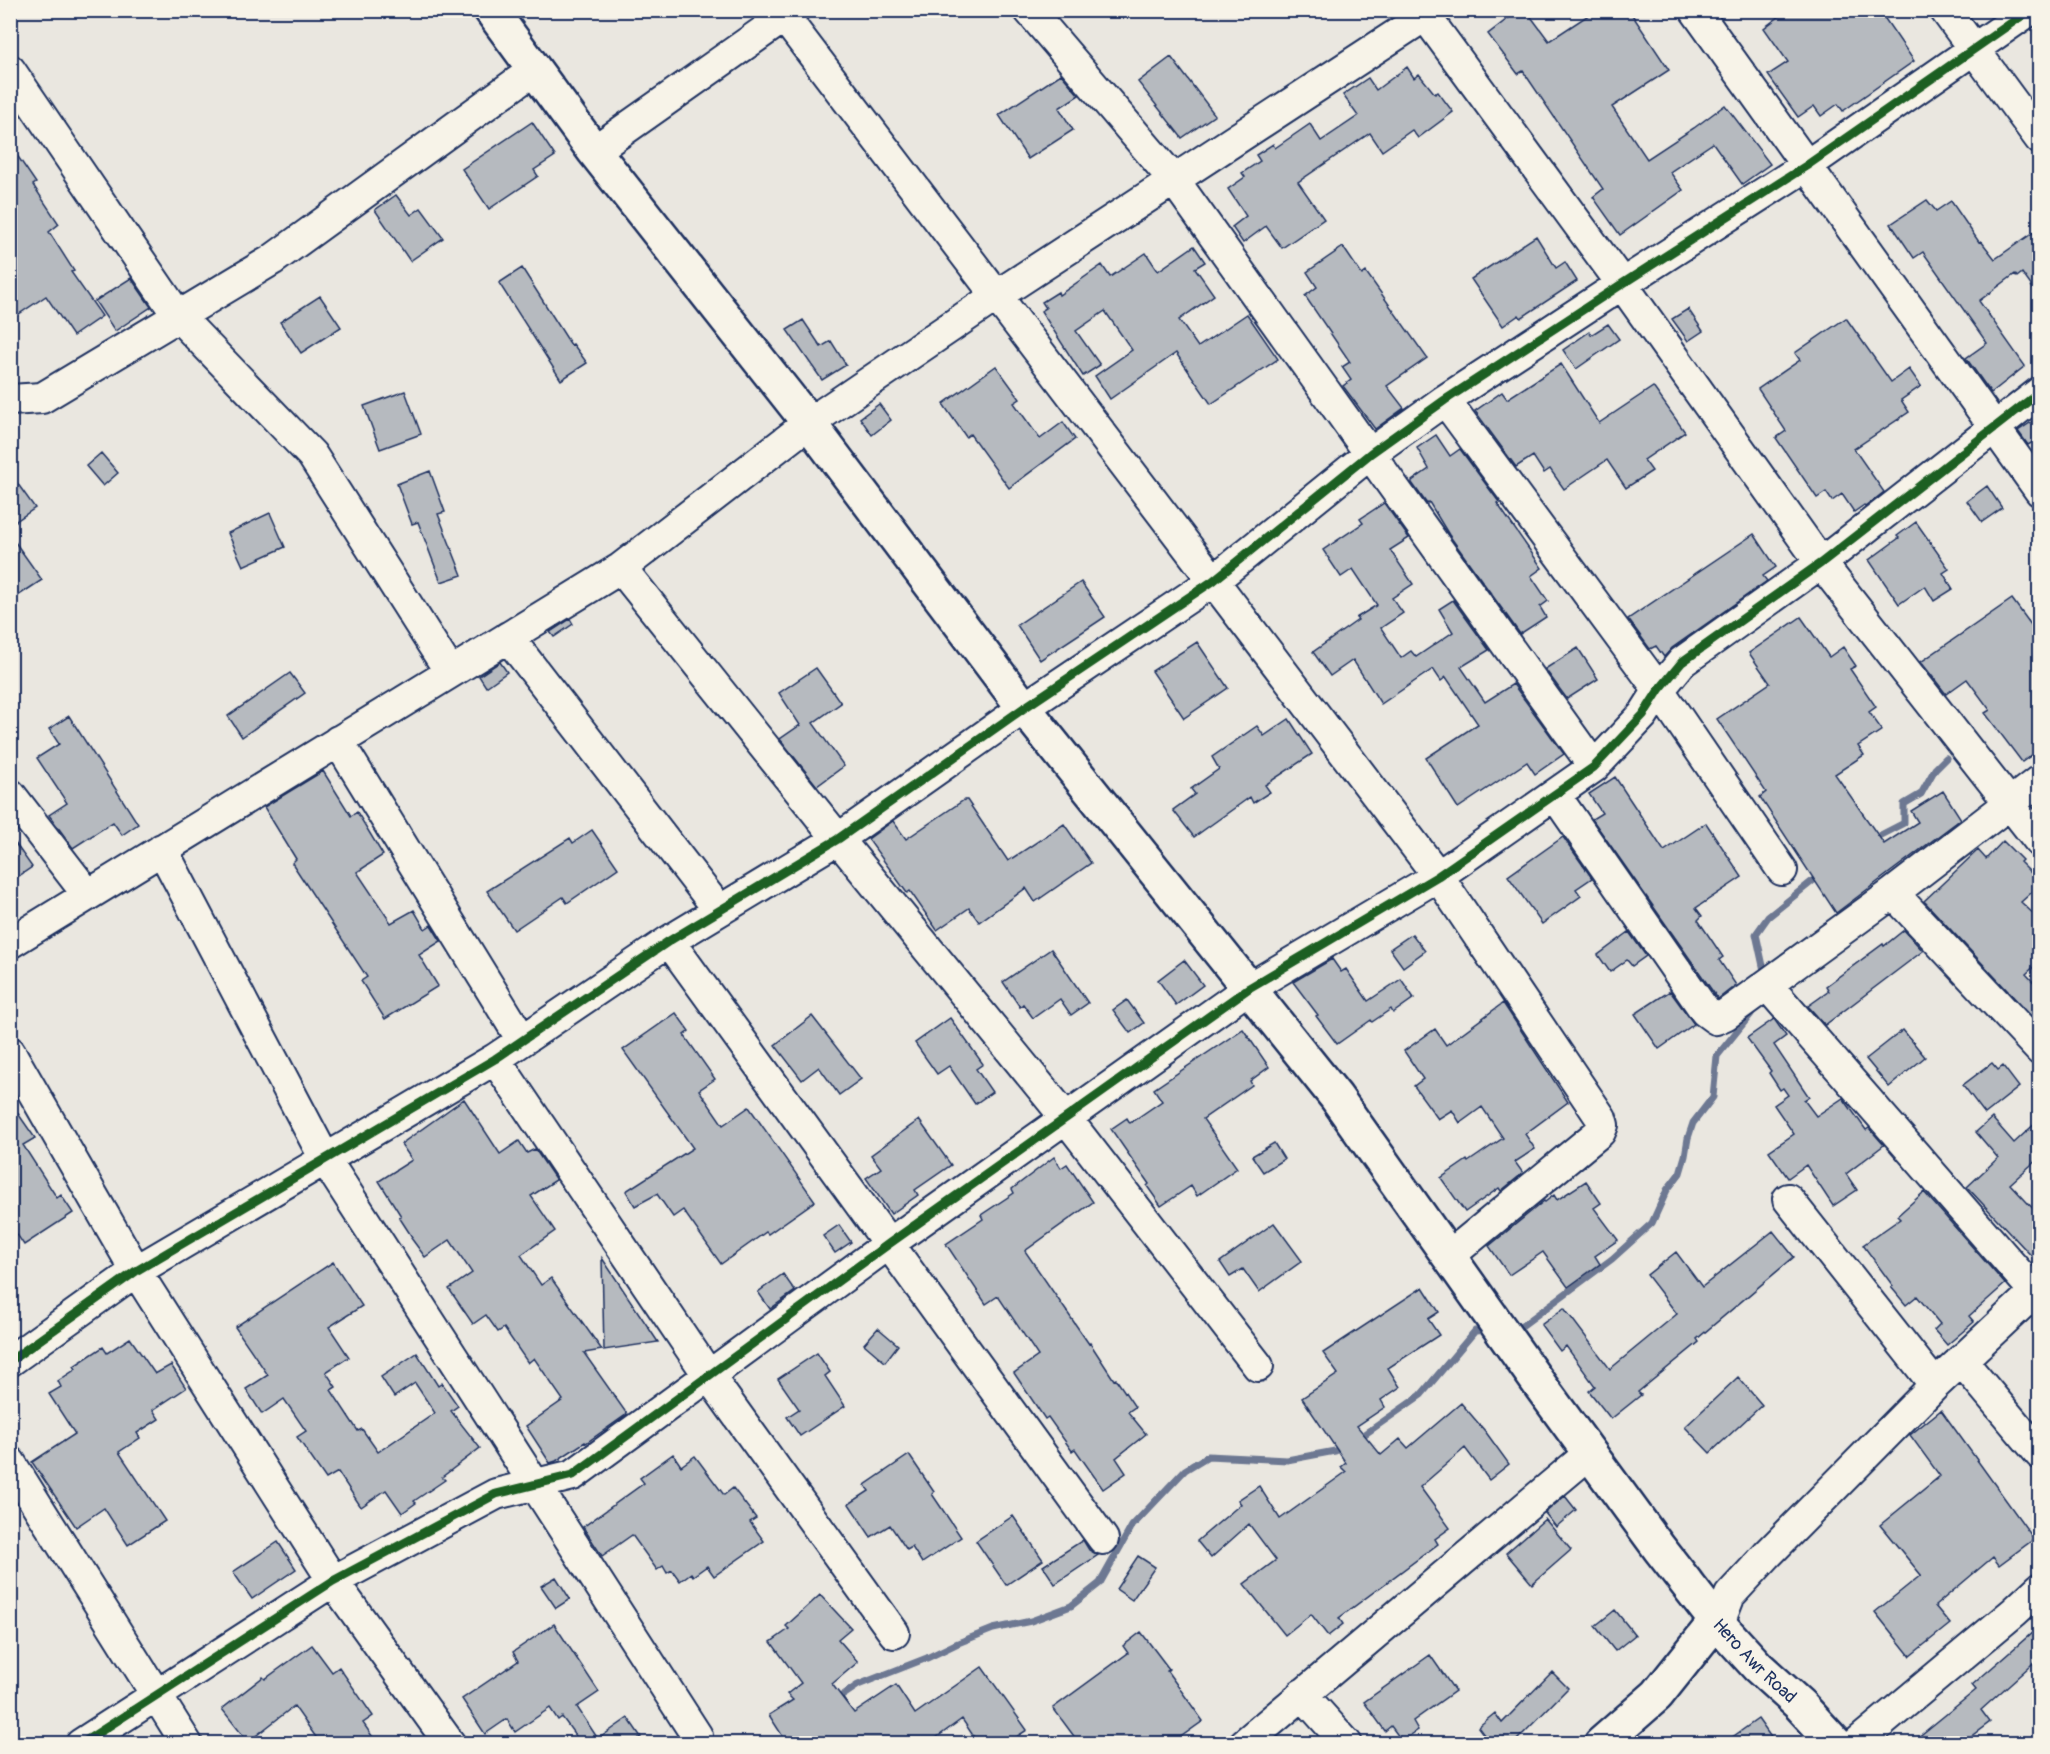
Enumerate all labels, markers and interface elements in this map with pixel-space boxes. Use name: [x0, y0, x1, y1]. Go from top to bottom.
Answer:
street label: Hero Awr Road: [1708, 1614, 1802, 1708]

